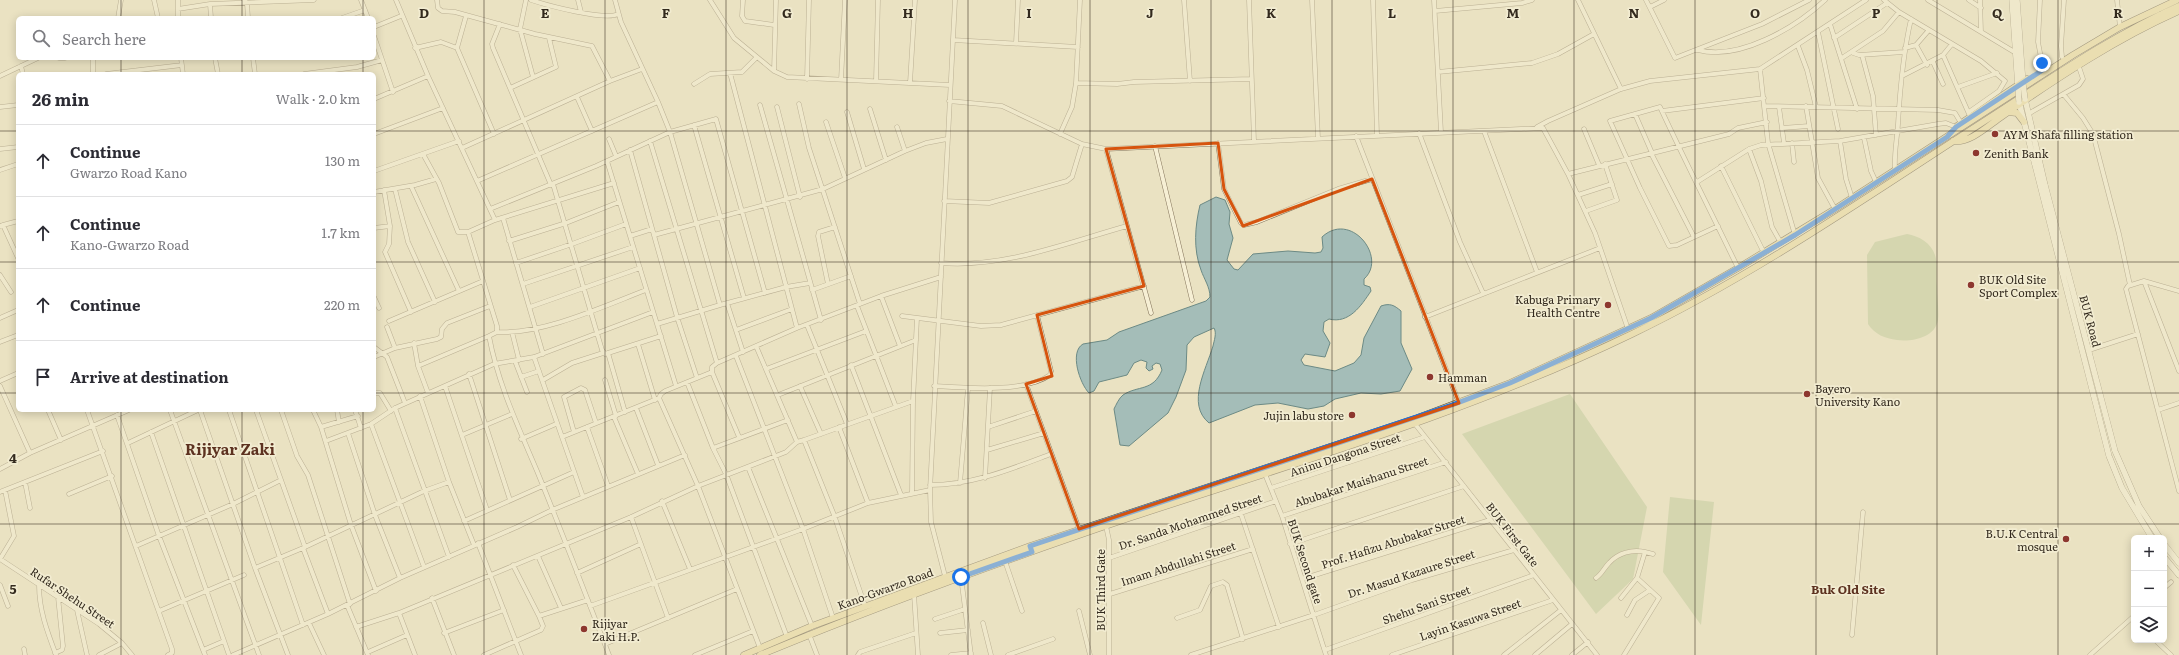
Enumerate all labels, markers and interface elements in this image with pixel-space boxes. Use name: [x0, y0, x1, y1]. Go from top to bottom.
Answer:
text: D: [419, 3, 429, 22]
text: E: [541, 3, 550, 22]
text: F: [662, 3, 670, 22]
text: G: [782, 3, 792, 22]
text: H: [903, 3, 914, 22]
text: I: [1026, 3, 1032, 22]
text: J: [1146, 3, 1154, 22]
text: K: [1266, 3, 1277, 22]
text: L: [1388, 3, 1396, 22]
text: M: [1507, 3, 1520, 22]
text: N: [1629, 3, 1640, 22]
text: O: [1750, 3, 1760, 22]
text: P: [1872, 3, 1881, 22]
text: Q: [1992, 3, 2004, 22]
text: R: [2113, 3, 2123, 22]
search box: [16, 16, 376, 60]
icon: search: [30, 27, 52, 49]
text: Search here: [62, 27, 146, 50]
route end: [2033, 54, 2051, 72]
text: 26 min: [32, 86, 89, 111]
text: Walk · 2.0 km: [276, 89, 360, 108]
place label: AYM Shafa filling station: [2003, 126, 2133, 142]
marker: AYM Shafa filling station: [1990, 129, 2000, 139]
text: Continue: [70, 140, 140, 163]
place label: Zenith Bank: [1984, 145, 2049, 161]
marker: Zenith Bank: [1971, 148, 1981, 158]
icon: ahead: [32, 150, 54, 172]
text: 130 m: [325, 151, 360, 170]
text: Gwarzo Road Kano: [70, 163, 187, 182]
text: Continue: [70, 212, 140, 235]
icon: ahead: [32, 222, 54, 244]
text: 1.7 km: [322, 223, 360, 242]
text: Kano-Gwarzo Road: [70, 235, 189, 254]
place label: BUK Old Site Sport Complex: [1979, 271, 2058, 300]
marker: BUK Old Site Sport Complex: [1966, 280, 1976, 290]
place label: Kabuga Primary Health Centre: [1515, 291, 1601, 320]
text: Continue: [70, 293, 140, 316]
street label: BUK Road: [2076, 293, 2106, 349]
icon: ahead: [32, 294, 54, 316]
text: 220 m: [324, 295, 360, 314]
marker: Kabuga Primary Health Centre: [1603, 300, 1613, 310]
text: Arrive at destination: [70, 365, 229, 388]
icon: arrive: [32, 366, 54, 388]
place label: Hamman: [1438, 369, 1487, 385]
marker: Hamman: [1425, 372, 1435, 382]
place label: Bayero University Kano: [1815, 380, 1900, 409]
marker: Bayero University Kano: [1802, 389, 1812, 399]
place label: Jujin labu store: [1263, 407, 1344, 423]
marker: Jujin labu store: [1347, 410, 1357, 420]
street label: Aninu Dangona Street: [1288, 428, 1403, 479]
district label: Rijiyar Zaki: [185, 437, 275, 460]
text: 4: [9, 448, 17, 467]
street label: Abubakar Maishanu Street: [1292, 452, 1431, 510]
street label: Dr. Sanda Mohammed Street: [1116, 489, 1264, 553]
street label: BUK First Gate: [1483, 499, 1543, 570]
street label: Prof. Hafizu Abubakar Street: [1319, 510, 1467, 572]
street label: BUK Second gate: [1285, 516, 1327, 606]
place label: B.U.K Central mosque: [1986, 525, 2058, 554]
marker: B.U.K Central mosque: [2061, 534, 2071, 544]
map controls: [2131, 535, 2167, 643]
button: +: [2131, 535, 2167, 571]
street label: Imam Abdullahi Street: [1119, 537, 1238, 589]
street label: Dr. Masud Kazaure Street: [1345, 545, 1477, 601]
street label: BUK Third Gate: [1092, 549, 1108, 631]
street label: Rufar Shehu Street: [28, 563, 119, 632]
street label: Kano-Gwarzo Road: [835, 563, 935, 613]
route start: [952, 568, 970, 586]
button: −: [2131, 571, 2167, 607]
text: 5: [9, 579, 17, 598]
street label: Shehu Sani Street: [1380, 580, 1473, 627]
district label: Buk Old Site: [1811, 580, 1885, 598]
street label: Layin Kasuwa Street: [1417, 594, 1523, 644]
button: layers: [2131, 607, 2167, 643]
place label: Rijiyar Zaki H.P.: [592, 615, 640, 644]
marker: Rijiyar Zaki H.P.: [579, 624, 589, 634]

